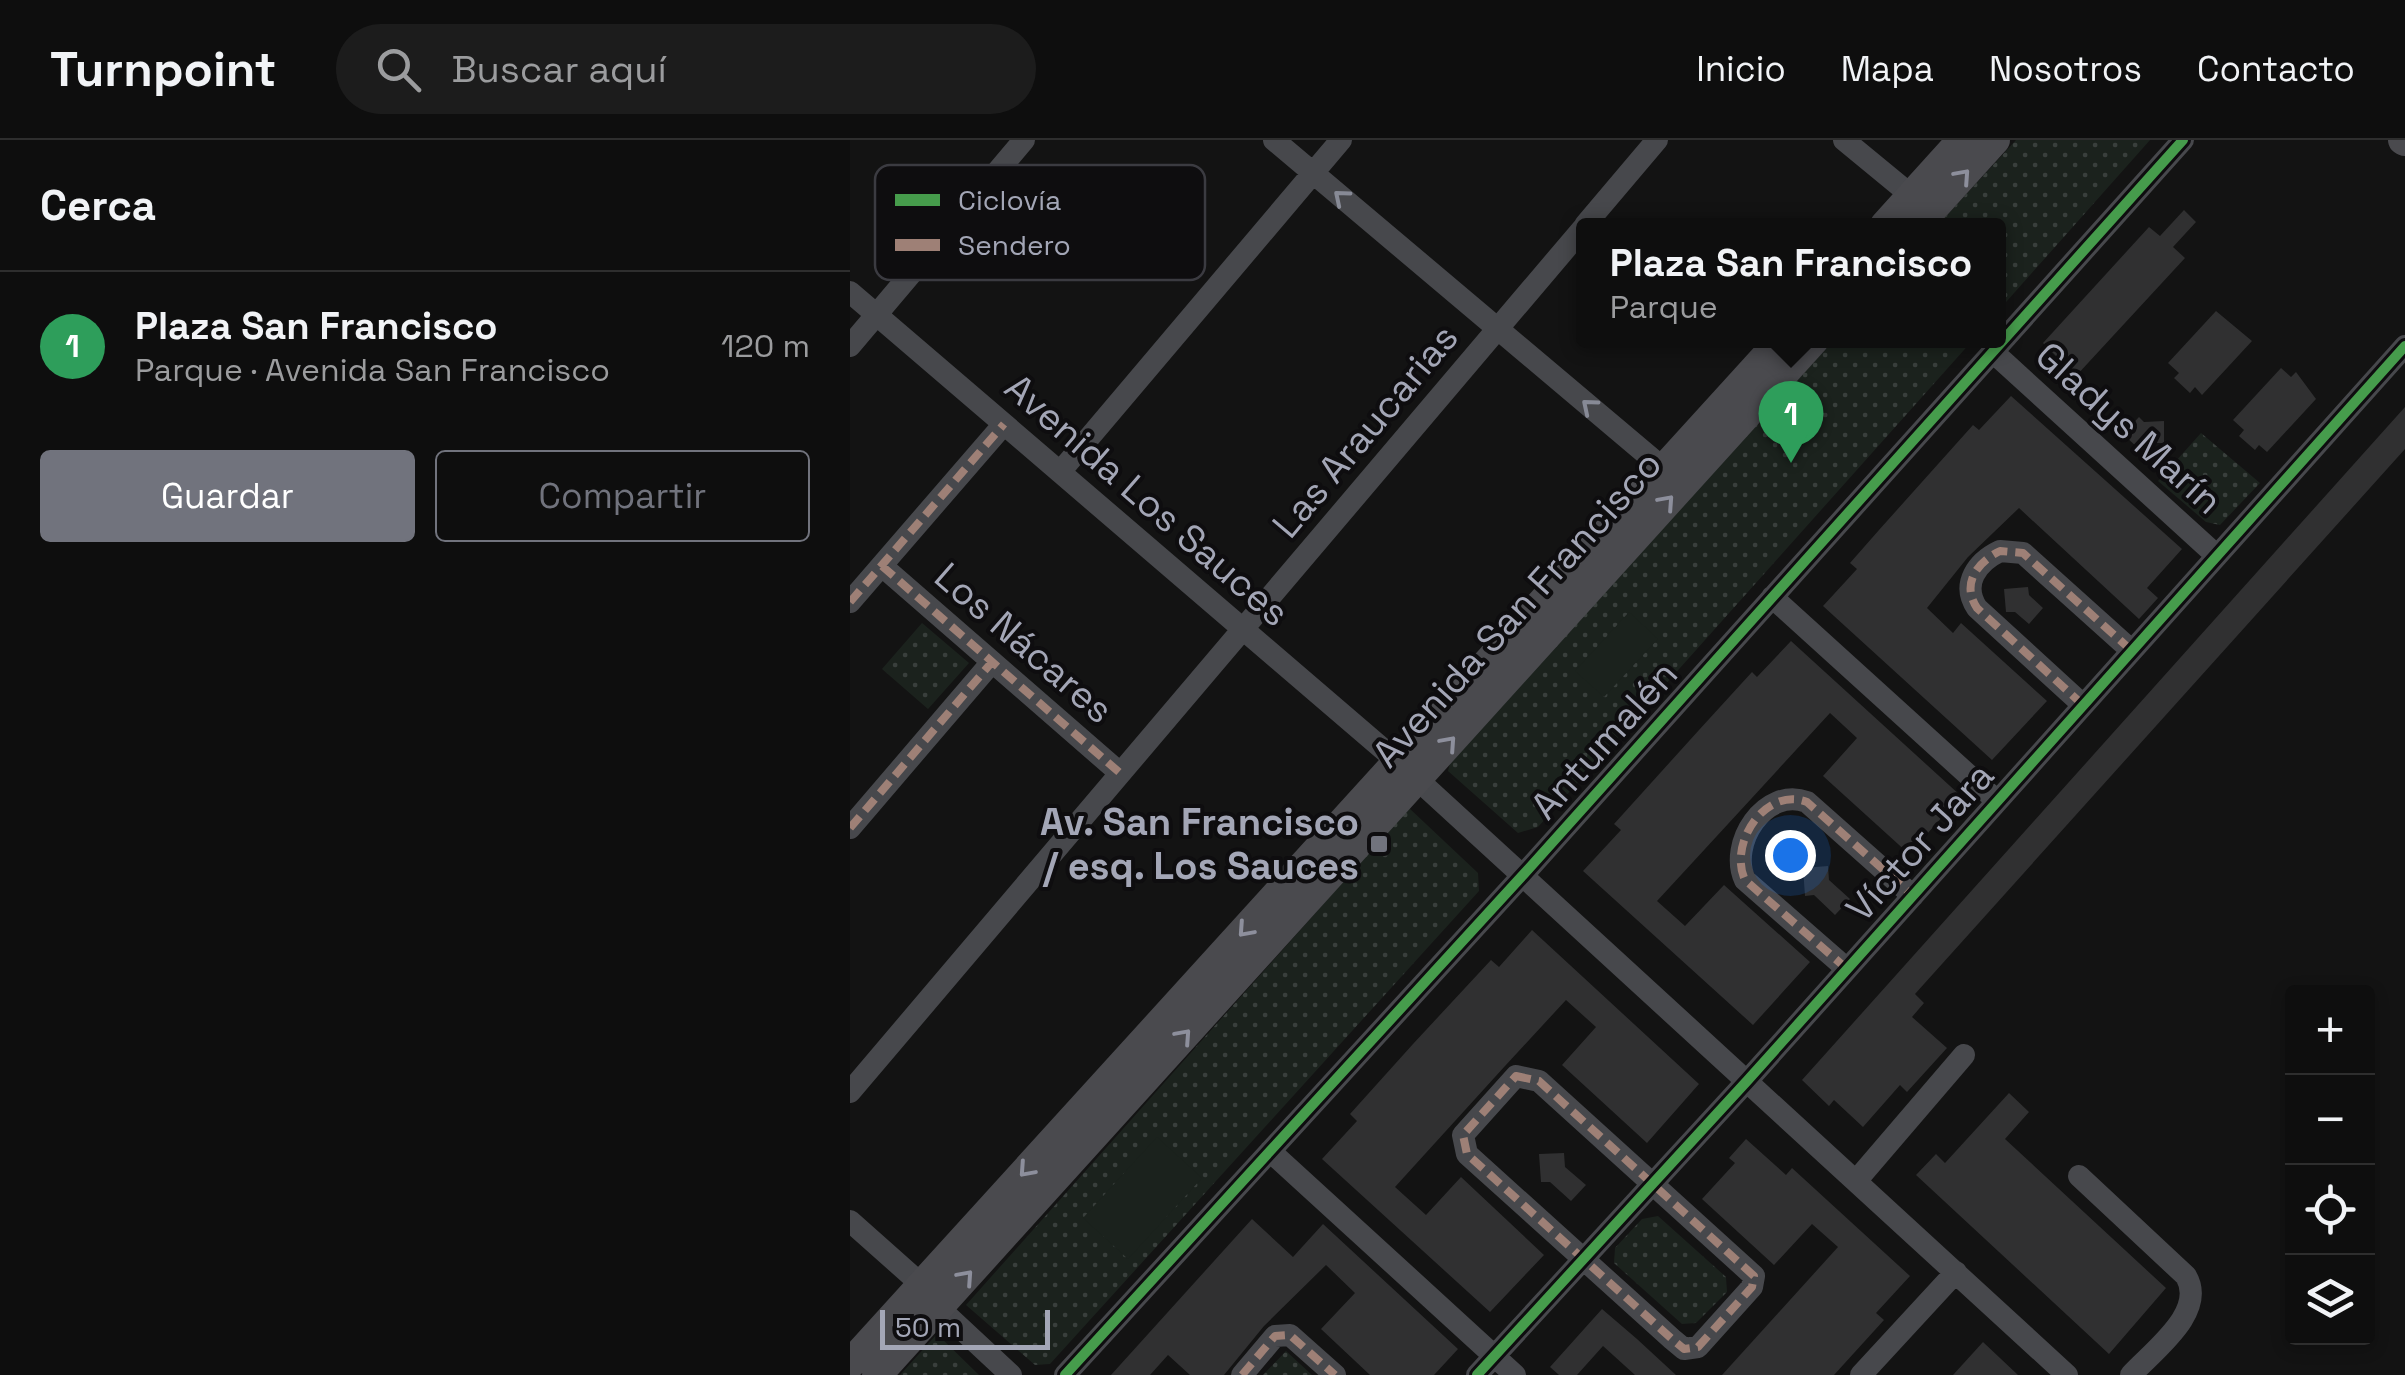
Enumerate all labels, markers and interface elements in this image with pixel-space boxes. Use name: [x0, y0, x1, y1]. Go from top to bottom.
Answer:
search box: [336, 24, 1036, 114]
text: Turnpoint: [50, 39, 276, 100]
icon: search: [371, 42, 426, 97]
text: Buscar aquí: [451, 45, 667, 93]
text: Inicio: [1696, 47, 1786, 91]
text: Mapa: [1841, 47, 1934, 91]
text: Nosotros: [1989, 47, 2142, 91]
text: Contacto: [2197, 47, 2355, 91]
legend: [875, 165, 1205, 280]
one-way arrow: [1951, 169, 1969, 188]
text: Cerca: [40, 179, 156, 232]
text: Ciclovía: [958, 182, 1061, 218]
one-way arrow: [1334, 191, 1352, 209]
popup: [1576, 218, 2006, 348]
text: Sendero: [958, 227, 1071, 263]
text: Plaza San Francisco: [1610, 239, 1972, 287]
text: Parque: [1610, 287, 1718, 327]
text: Plaza San Francisco: [135, 302, 497, 350]
street label: Las Araucarias: [1262, 314, 1468, 548]
text: 1: [65, 326, 80, 366]
text: 120 m: [721, 326, 810, 366]
street label: Gladys Marín: [2026, 332, 2232, 524]
text: Parque · Avenida San Francisco: [135, 350, 610, 390]
street label: Avenida Los Sauces: [995, 363, 1299, 637]
pin: 1: [1758, 380, 1824, 463]
one-way arrow: [1583, 400, 1601, 418]
street label: Avenida San Francisco: [1362, 441, 1672, 777]
button: Guardar: [40, 450, 415, 542]
button: Compartir: [435, 450, 810, 542]
one-way arrow: [1655, 495, 1673, 514]
street label: Los Nácares: [925, 552, 1123, 734]
street label: Antumalén: [1520, 651, 1688, 829]
one-way arrow: [1437, 736, 1455, 755]
street label: Víctor Jara: [1836, 752, 2004, 932]
place label: Av. San Francisco / esq. Los Sauces: [1040, 798, 1359, 890]
your location: [1765, 830, 1816, 881]
marker: Av. San Francisco / esq. Los Sauces: [1368, 833, 1390, 855]
one-way arrow: [1239, 918, 1257, 937]
map controls: [2285, 985, 2375, 1345]
button: +: [2285, 985, 2375, 1075]
one-way arrow: [1172, 1029, 1190, 1048]
button: −: [2285, 1075, 2375, 1165]
one-way arrow: [1020, 1158, 1038, 1177]
button: locate: [2285, 1165, 2375, 1255]
button: layers: [2285, 1255, 2375, 1345]
one-way arrow: [954, 1270, 972, 1289]
scale bar: [880, 1305, 1050, 1350]
text: 50 m: [895, 1309, 961, 1345]

